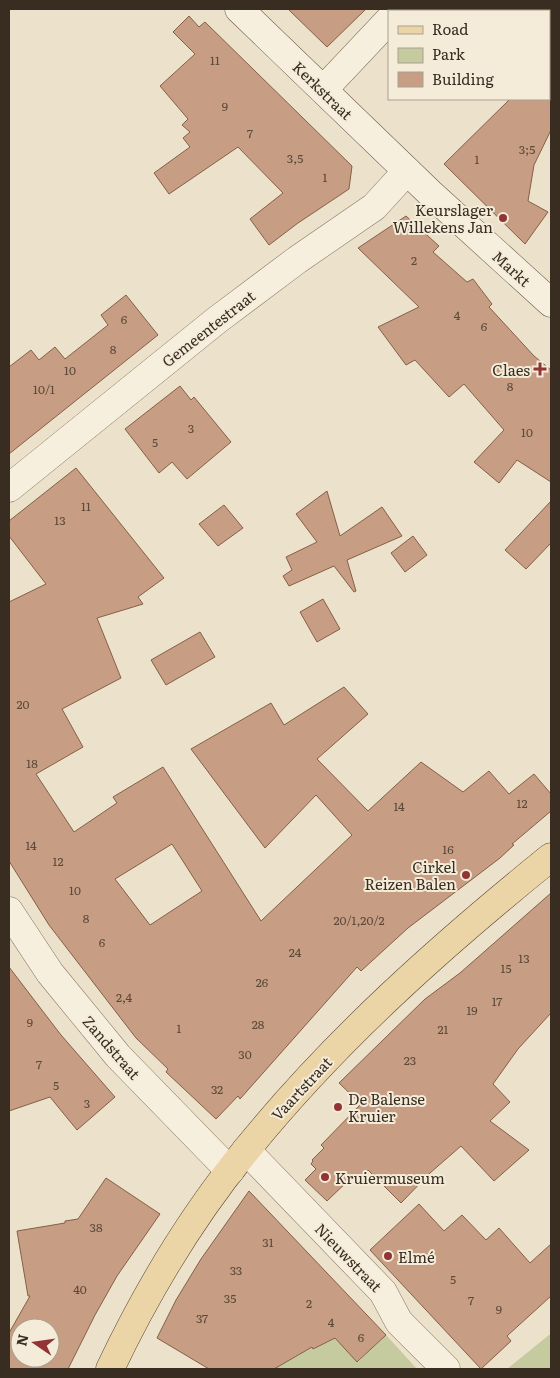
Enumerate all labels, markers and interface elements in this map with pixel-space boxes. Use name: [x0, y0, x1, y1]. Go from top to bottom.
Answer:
legend: [388, 10, 550, 100]
text: Road: [432, 17, 468, 40]
text: Park: [432, 42, 466, 65]
house number: 11: [210, 51, 220, 69]
street label: Kerkstraat: [288, 55, 358, 125]
text: Building: [432, 67, 494, 90]
house number: 9: [222, 97, 228, 115]
house number: 7: [247, 124, 253, 142]
house number: 3;5: [519, 140, 535, 158]
house number: 3,5: [287, 149, 303, 167]
house number: 1: [475, 150, 480, 168]
house number: 1: [323, 168, 328, 186]
place label: Keurslager Willekens Jan: [393, 198, 493, 238]
marker: Keurslager Willekens Jan: [497, 212, 509, 224]
street label: Markt: [488, 245, 536, 291]
house number: 2: [411, 251, 417, 269]
street label: Gemeentestraat: [156, 284, 260, 372]
house number: 4: [454, 306, 461, 324]
house number: 6: [121, 310, 128, 328]
house number: 6: [481, 317, 488, 335]
house number: 8: [110, 340, 117, 358]
place label: Claes: [492, 358, 530, 381]
house number: 10: [64, 361, 76, 379]
marker: Claes: [534, 363, 546, 375]
house number: 8: [507, 377, 514, 395]
house number: 10/1: [33, 380, 55, 398]
house number: 3: [188, 419, 194, 437]
house number: 10: [521, 423, 533, 441]
house number: 5: [152, 433, 158, 451]
house number: 11: [81, 497, 91, 515]
house number: 13: [54, 511, 66, 529]
house number: 20: [16, 695, 30, 713]
house number: 18: [26, 754, 38, 772]
house number: 12: [517, 794, 527, 812]
house number: 14: [393, 797, 405, 815]
house number: 14: [25, 836, 37, 854]
house number: 16: [442, 840, 454, 858]
house number: 12: [53, 852, 63, 870]
place label: Cirkel Reizen Balen: [365, 855, 456, 895]
marker: Cirkel Reizen Balen: [460, 869, 472, 881]
house number: 10: [69, 881, 81, 899]
house number: 8: [83, 909, 90, 927]
house number: 20/1,20/2: [333, 911, 385, 929]
house number: 6: [99, 933, 106, 951]
house number: 24: [289, 943, 302, 961]
house number: 13: [518, 949, 530, 967]
house number: 15: [501, 959, 511, 977]
house number: 26: [256, 973, 269, 991]
house number: 2,4: [116, 988, 132, 1006]
house number: 17: [492, 992, 502, 1010]
house number: 19: [466, 1001, 478, 1019]
street label: Zandstraat: [78, 1010, 146, 1084]
house number: 9: [27, 1013, 33, 1031]
house number: 28: [252, 1015, 265, 1033]
house number: 1: [177, 1019, 182, 1037]
house number: 21: [438, 1020, 449, 1038]
house number: 30: [238, 1045, 252, 1063]
street label: Vaartstraat: [265, 1051, 337, 1125]
house number: 23: [404, 1051, 416, 1069]
house number: 7: [36, 1055, 42, 1073]
house number: 5: [53, 1076, 59, 1094]
house number: 32: [211, 1080, 223, 1098]
place label: De Balense Kruier: [348, 1087, 425, 1127]
house number: 3: [84, 1094, 90, 1112]
marker: De Balense Kruier: [332, 1101, 344, 1113]
place label: Kruiermuseum: [335, 1166, 445, 1189]
marker: Kruiermuseum: [319, 1171, 331, 1183]
street label: Nieuwstraat: [310, 1217, 388, 1297]
house number: 38: [89, 1218, 103, 1236]
house number: 31: [262, 1233, 274, 1251]
place label: Elmé: [398, 1245, 435, 1268]
marker: Elmé: [382, 1250, 394, 1262]
house number: 33: [230, 1261, 242, 1279]
house number: 5: [450, 1270, 456, 1288]
house number: 40: [73, 1280, 87, 1298]
house number: 35: [224, 1289, 236, 1307]
house number: 7: [468, 1291, 474, 1309]
house number: 2: [306, 1294, 312, 1312]
house number: 9: [496, 1300, 502, 1318]
house number: 37: [196, 1309, 208, 1327]
house number: 4: [328, 1313, 335, 1331]
north arrow: [10, 1318, 60, 1368]
house number: 6: [358, 1328, 365, 1346]
text: N: [10, 1332, 32, 1348]

